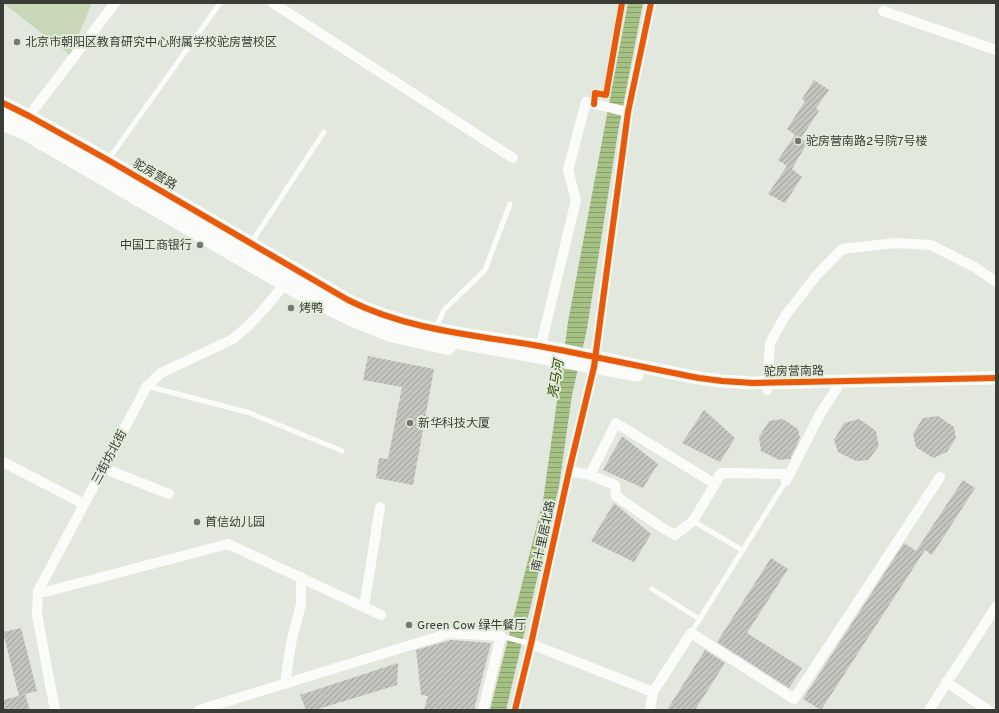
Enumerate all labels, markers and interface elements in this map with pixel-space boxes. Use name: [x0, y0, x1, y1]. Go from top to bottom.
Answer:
place label: 北京市朝阳区教育研究中心附属学校驼房营校区: [25, 35, 277, 51]
marker: 北京市朝阳区教育研究中心附属学校驼房营校区: [12, 37, 22, 47]
place label: 驼房营南路2号院7号楼: [806, 134, 928, 150]
marker: 驼房营南路2号院7号楼: [793, 136, 803, 146]
street label: 驼房营路: [130, 156, 179, 194]
place label: 中国工商银行: [120, 238, 192, 254]
marker: 中国工商银行: [195, 240, 205, 250]
place label: 烤鸭: [299, 301, 323, 317]
marker: 烤鸭: [286, 303, 296, 313]
water label: 亮马河: [546, 356, 569, 400]
street label: 驼房营南路: [764, 363, 824, 381]
place label: 新华科技大厦: [418, 416, 490, 432]
marker: 新华科技大厦: [405, 418, 415, 428]
street label: 三街坊北街: [89, 427, 131, 488]
street label: 南十里居北路: [529, 499, 559, 573]
place label: 首信幼儿园: [205, 515, 265, 531]
marker: 首信幼儿园: [192, 517, 202, 527]
place label: Green Cow 绿牛餐厅: [417, 618, 526, 634]
marker: Green Cow 绿牛餐厅: [404, 620, 414, 630]

